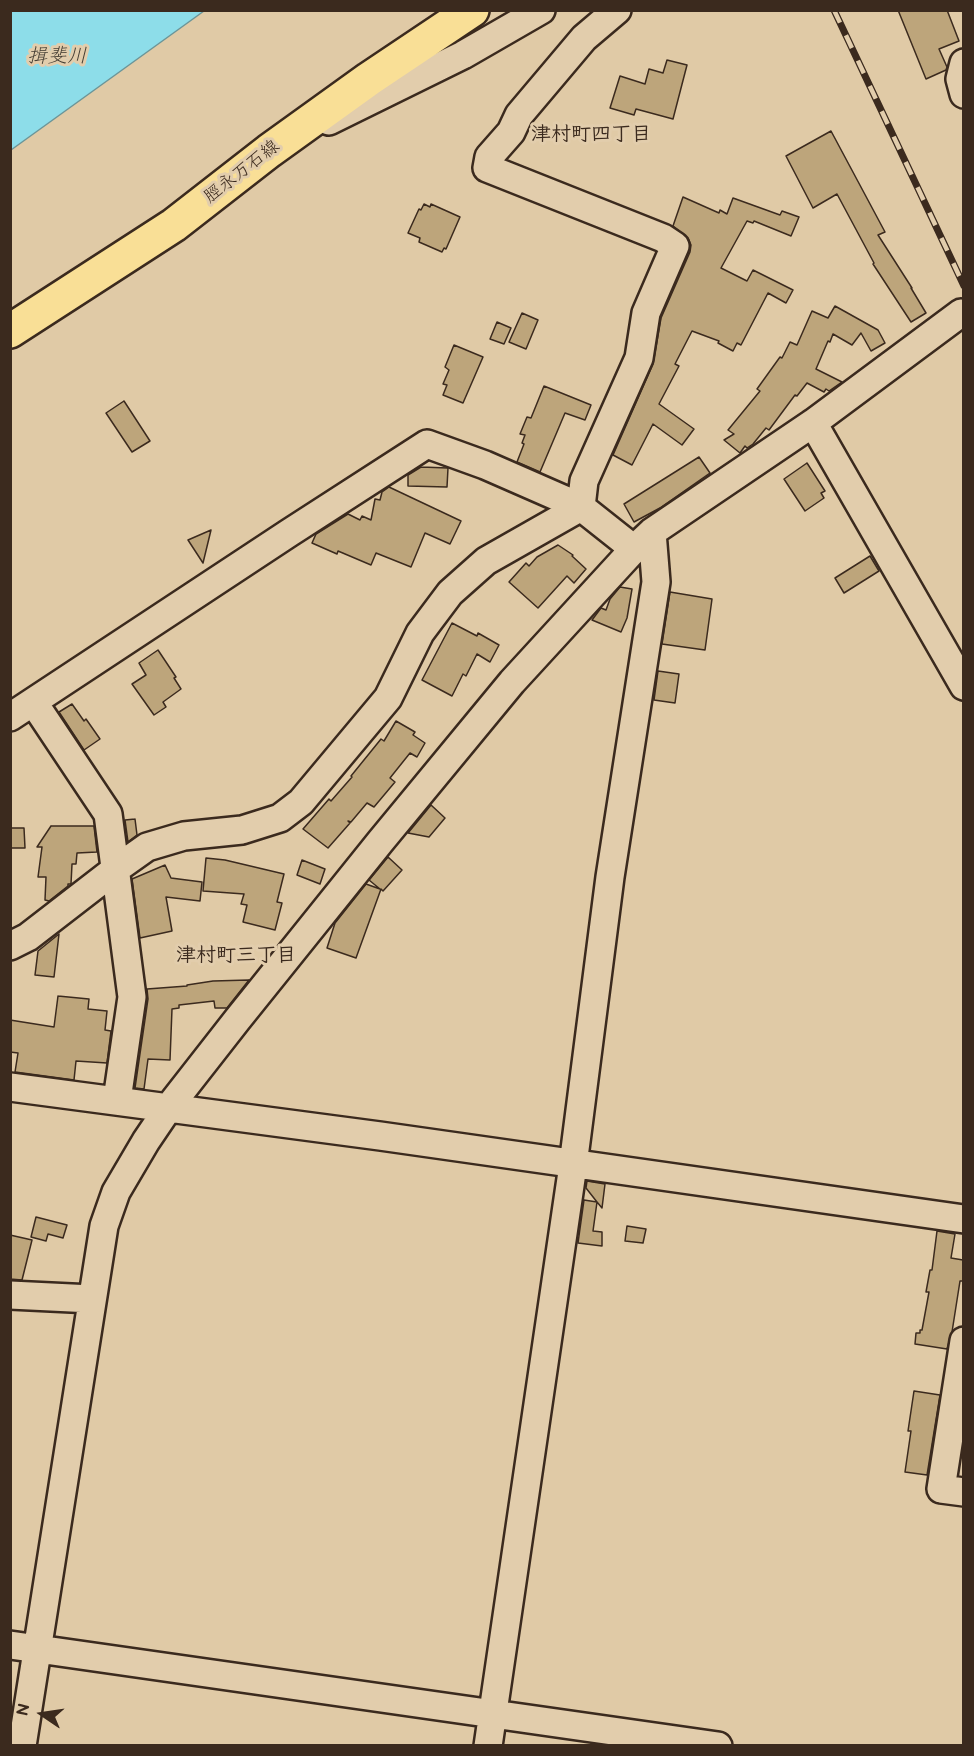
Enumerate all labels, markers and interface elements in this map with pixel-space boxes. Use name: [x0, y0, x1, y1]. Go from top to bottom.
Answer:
water label: 揖斐川: [27, 45, 87, 69]
district label: 津村町四丁目: [531, 123, 651, 147]
street label: 脛永万石線: [200, 136, 284, 208]
district label: 津村町三丁目: [176, 944, 296, 968]
north arrow: [12, 1684, 72, 1744]
text: N: [13, 1702, 35, 1718]

